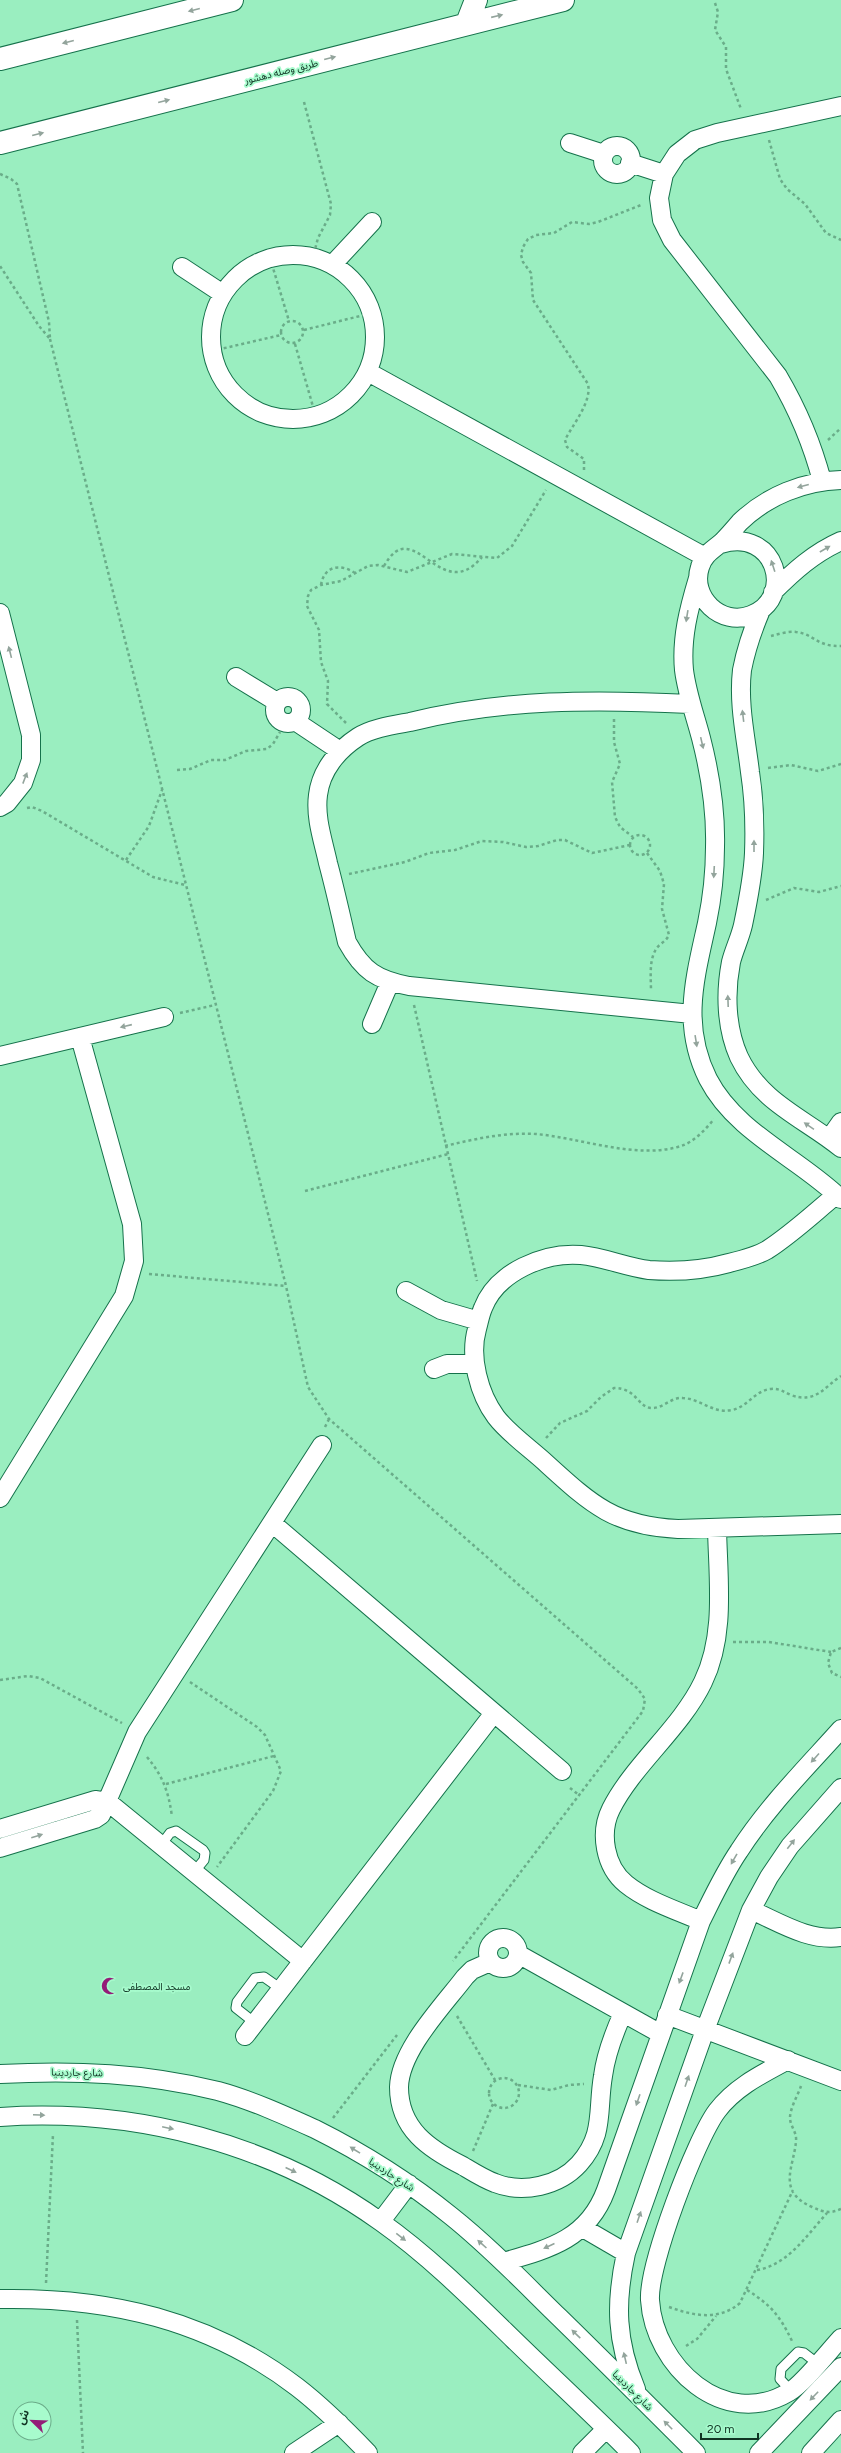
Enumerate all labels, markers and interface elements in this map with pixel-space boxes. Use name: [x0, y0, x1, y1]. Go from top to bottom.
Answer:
one-way arrow: [188, 7, 201, 13]
one-way arrow: [491, 12, 503, 18]
one-way arrow: [62, 39, 75, 45]
one-way arrow: [324, 55, 336, 61]
street label: طريق وصله دهشور: [242, 56, 319, 87]
one-way arrow: [158, 98, 170, 104]
one-way arrow: [32, 130, 44, 136]
one-way arrow: [796, 483, 808, 489]
one-way arrow: [819, 546, 831, 553]
one-way arrow: [770, 560, 776, 572]
one-way arrow: [684, 610, 690, 622]
one-way arrow: [7, 646, 13, 658]
one-way arrow: [740, 710, 746, 722]
one-way arrow: [700, 737, 706, 749]
one-way arrow: [22, 772, 28, 784]
one-way arrow: [751, 839, 757, 852]
one-way arrow: [710, 866, 717, 878]
one-way arrow: [724, 995, 731, 1007]
one-way arrow: [119, 1023, 132, 1029]
one-way arrow: [693, 1035, 699, 1048]
one-way arrow: [804, 1122, 815, 1130]
one-way arrow: [810, 1753, 820, 1763]
one-way arrow: [32, 1833, 44, 1839]
one-way arrow: [787, 1839, 796, 1850]
one-way arrow: [730, 1853, 737, 1865]
one-way arrow: [728, 1952, 734, 1964]
one-way arrow: [677, 1972, 683, 1984]
mosque icon: مسجد المصطفى: [100, 1976, 120, 1996]
place label: مسجد المصطفى: [123, 1980, 191, 1993]
street label: شارع جاردينيا: [51, 2066, 103, 2080]
one-way arrow: [684, 2074, 690, 2086]
one-way arrow: [634, 2095, 640, 2107]
one-way arrow: [33, 2112, 46, 2118]
one-way arrow: [162, 2126, 174, 2132]
one-way arrow: [350, 2146, 360, 2154]
street label: شارع جاردينيا: [366, 2155, 417, 2195]
one-way arrow: [285, 2167, 296, 2173]
one-way arrow: [637, 2210, 643, 2222]
one-way arrow: [396, 2233, 407, 2242]
one-way arrow: [477, 2239, 487, 2248]
one-way arrow: [543, 2243, 555, 2250]
one-way arrow: [571, 2329, 581, 2339]
one-way arrow: [622, 2352, 628, 2364]
street label: شارع جاردينيا: [609, 2367, 656, 2414]
one-way arrow: [809, 2391, 819, 2401]
north arrow: [12, 2401, 52, 2441]
text: ش: [14, 2408, 32, 2427]
scale bar: [701, 2415, 758, 2441]
one-way arrow: [663, 2420, 673, 2430]
text: 20 m: [707, 2422, 735, 2436]

